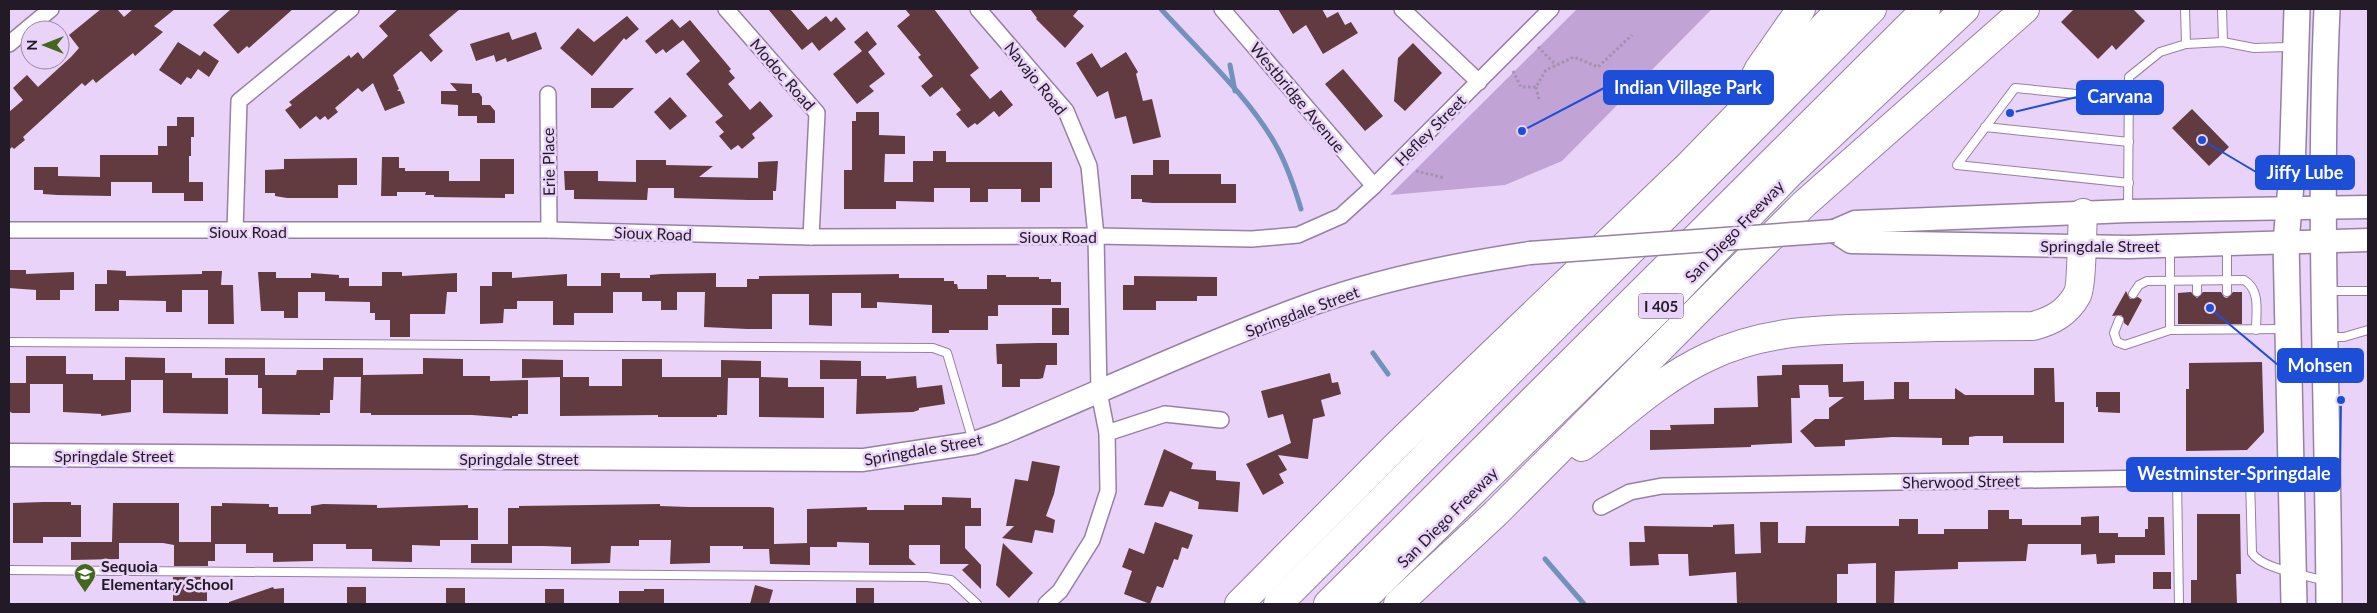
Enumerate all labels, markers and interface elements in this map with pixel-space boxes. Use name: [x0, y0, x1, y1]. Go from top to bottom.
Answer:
north arrow: [20, 20, 70, 70]
street label: Modoc Road: [747, 34, 819, 114]
street label: Navajo Road: [1001, 38, 1071, 118]
street label: Westbridge Avenue: [1247, 38, 1349, 156]
text: N: [23, 40, 40, 50]
callout: Indian Village Park: [1604, 71, 1773, 104]
text: Indian Village Park: [1614, 76, 1762, 98]
callout: Carvana: [2077, 81, 2163, 114]
text: Carvana: [2087, 85, 2153, 107]
street label: Hefley Street: [1391, 91, 1469, 169]
street label: Erie Place: [538, 128, 558, 196]
callout: Jiffy Lube: [2256, 156, 2354, 189]
text: Jiffy Lube: [2267, 161, 2344, 183]
street label: San Diego Freeway: [1680, 176, 1788, 286]
street label: Sioux Road: [209, 222, 287, 241]
street label: Sioux Road: [614, 222, 692, 244]
street label: Sioux Road: [1019, 227, 1097, 246]
street label: Springdale Street: [2040, 236, 2160, 255]
street label: Springdale Street: [1243, 282, 1362, 340]
road number: I 405: [1638, 294, 1684, 318]
callout: Mohsen: [2278, 349, 2363, 382]
text: Mohsen: [2288, 354, 2352, 376]
street label: Springdale Street: [862, 429, 984, 469]
street label: Springdale Street: [54, 446, 174, 465]
street label: Springdale Street: [459, 449, 579, 468]
callout: Westminster-Springdale: [2127, 458, 2340, 491]
street label: San Diego Freeway: [1393, 462, 1502, 571]
text: Westminster-Springdale: [2137, 462, 2331, 484]
street label: Sherwood Street: [1902, 470, 2020, 492]
place label: Sequoia Elementary School: [101, 556, 233, 593]
school or university icon: Sequoia Elementary School: [73, 562, 97, 593]

